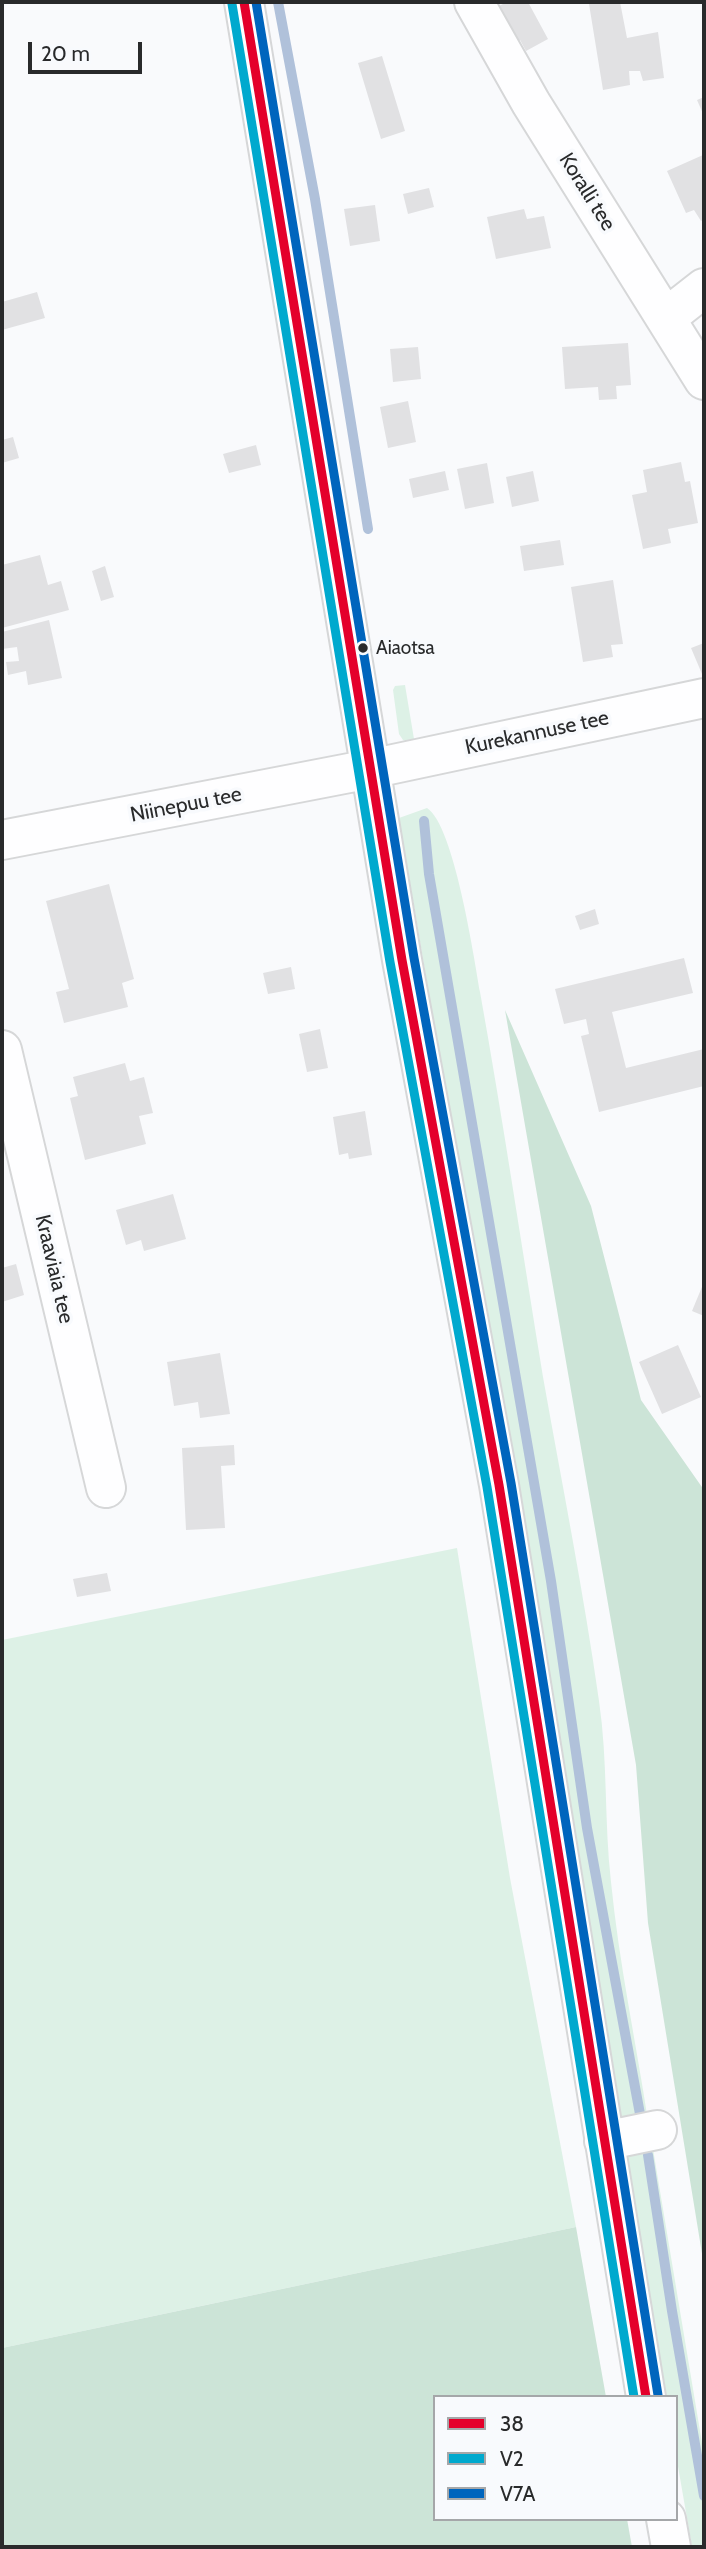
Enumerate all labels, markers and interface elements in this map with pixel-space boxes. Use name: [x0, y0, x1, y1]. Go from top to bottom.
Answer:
scale bar: [32, 28, 145, 72]
text: 20 m: [41, 41, 90, 66]
street label: Koralli tee: [553, 148, 621, 236]
place label: Aiaotsa: [376, 637, 435, 659]
marker: Aiaotsa: [356, 641, 370, 655]
street label: Kurekannuse tee: [463, 705, 611, 761]
street label: Niinepuu tee: [128, 782, 244, 828]
street label: Kraaviaia tee: [29, 1212, 79, 1326]
legend: [433, 2395, 678, 2521]
text: 38: [500, 2411, 524, 2436]
text: V2: [500, 2446, 524, 2471]
text: V7A: [500, 2481, 535, 2506]

